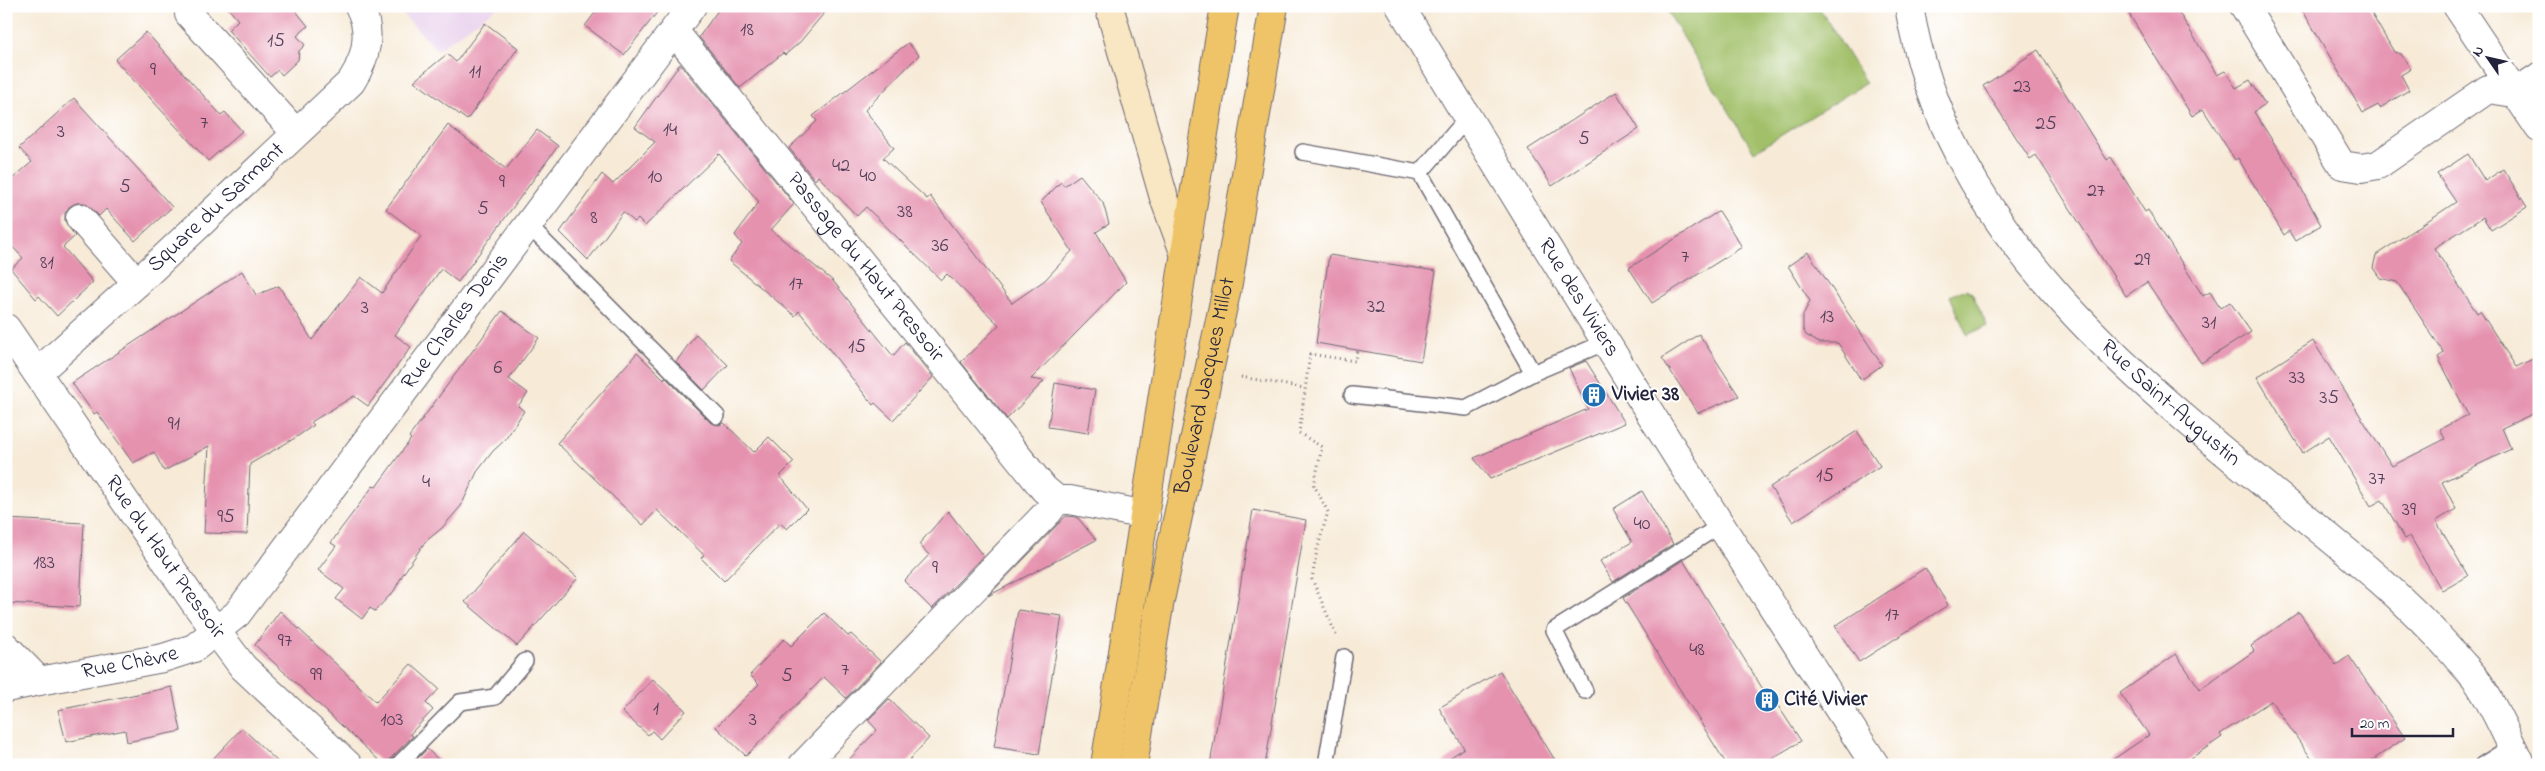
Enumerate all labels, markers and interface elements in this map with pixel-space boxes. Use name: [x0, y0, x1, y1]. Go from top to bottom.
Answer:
house number: 18: [740, 16, 754, 45]
house number: 15: [267, 27, 285, 56]
north arrow: [2462, 32, 2512, 82]
text: N: [2467, 42, 2490, 61]
house number: 9: [150, 56, 156, 85]
house number: 11: [469, 58, 481, 87]
house number: 23: [2013, 73, 2031, 102]
house number: 7: [200, 109, 208, 138]
house number: 25: [2035, 110, 2057, 139]
house number: 14: [663, 116, 677, 145]
house number: 3: [57, 118, 65, 147]
house number: 5: [1578, 125, 1590, 154]
street label: Square du Sarment: [141, 135, 293, 281]
house number: 42: [832, 152, 850, 181]
house number: 40: [860, 162, 877, 191]
house number: 10: [648, 163, 663, 192]
street label: Passage du Haut Pressoir: [778, 166, 952, 370]
house number: 9: [499, 168, 505, 197]
house number: 5: [119, 173, 131, 202]
house number: 27: [2087, 177, 2105, 206]
house number: 5: [477, 195, 489, 224]
house number: 38: [897, 198, 913, 227]
house number: 8: [590, 204, 598, 233]
house number: 36: [931, 232, 949, 261]
street label: Rue des Viviers: [1529, 232, 1627, 364]
house number: 7: [1681, 243, 1689, 272]
house number: 29: [2134, 246, 2150, 275]
street label: Rue Charles Denis: [394, 247, 518, 397]
house number: 81: [40, 249, 54, 278]
house number: 17: [789, 270, 803, 299]
street label: Boulevard Jacques Millot: [1167, 274, 1245, 499]
house number: 32: [1367, 293, 1385, 322]
house number: 3: [361, 294, 369, 323]
house number: 13: [1820, 303, 1834, 332]
house number: 31: [2202, 309, 2216, 338]
house number: 15: [848, 333, 866, 362]
street label: Rue Saint-Augustin: [2092, 333, 2247, 475]
house number: 6: [494, 354, 503, 383]
house number: 33: [2289, 364, 2305, 393]
place label: Vivier 38: [1611, 379, 1680, 411]
building icon: Vivier 38: [1581, 382, 1607, 408]
house number: 35: [2319, 384, 2339, 413]
house number: 91: [168, 410, 180, 439]
house number: 15: [1816, 462, 1834, 491]
house number: 37: [2369, 465, 2385, 494]
house number: 4: [422, 468, 430, 497]
street label: Rue du Haut Pressoir: [96, 469, 233, 646]
house number: 39: [2402, 496, 2416, 525]
house number: 95: [217, 503, 235, 532]
house number: 40: [1634, 510, 1651, 539]
house number: 183: [33, 549, 55, 578]
house number: 9: [932, 554, 938, 583]
house number: 17: [1885, 601, 1899, 630]
house number: 97: [278, 627, 292, 656]
house number: 48: [1689, 636, 1705, 665]
street label: Rue Chèvre: [79, 638, 183, 689]
house number: 7: [841, 656, 849, 685]
house number: 99: [310, 661, 322, 690]
house number: 5: [781, 662, 793, 691]
place label: Cité Vivier: [1784, 684, 1868, 716]
building icon: Cité Vivier: [1754, 687, 1780, 713]
house number: 1: [653, 695, 659, 724]
house number: 103: [380, 706, 404, 735]
house number: 3: [749, 706, 757, 735]
scale bar: [2352, 706, 2454, 738]
text: 20 m: [2360, 713, 2390, 735]

